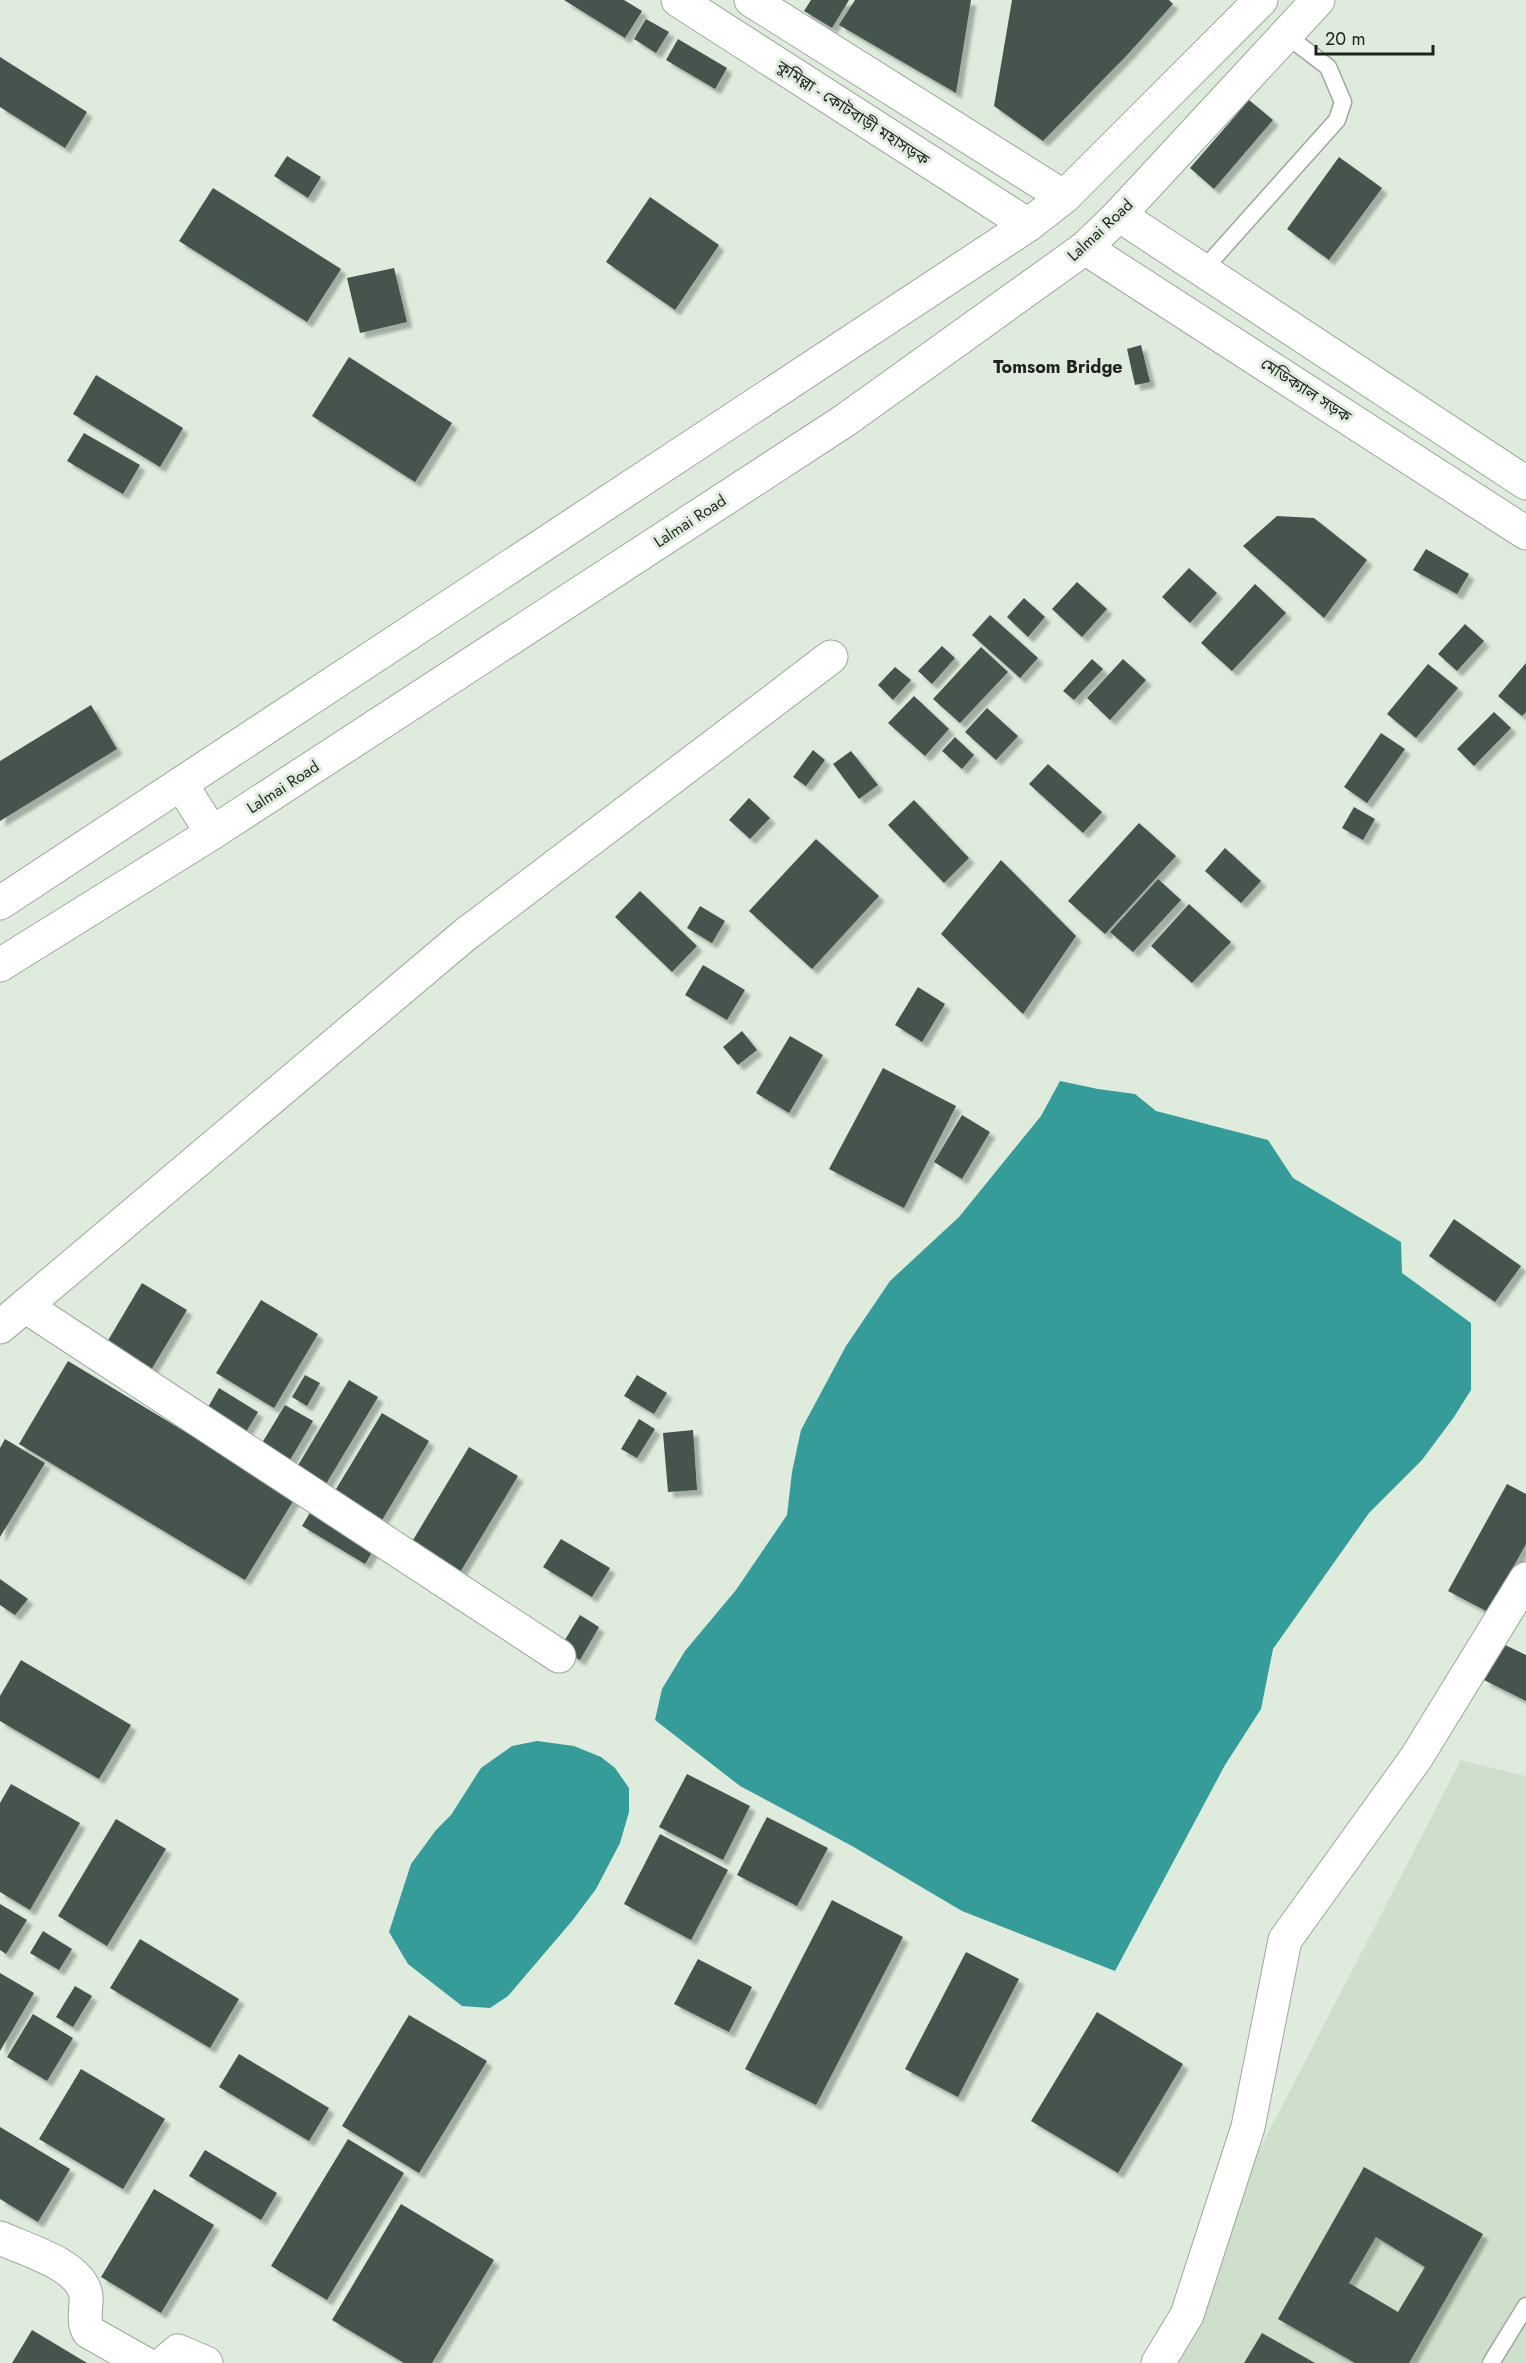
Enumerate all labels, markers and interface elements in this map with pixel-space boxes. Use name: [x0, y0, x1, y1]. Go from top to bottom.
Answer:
scale bar: [1316, 18, 1433, 56]
text: 20 m: [1325, 26, 1365, 52]
street label: কুমিল্লা - কোটবাড়ী মহাসড়ক: [771, 54, 935, 172]
street label: Lalmai Road: [1062, 194, 1138, 266]
street label: মেডিক্যাল সড়ক: [1256, 352, 1357, 428]
district label: Tomsom Bridge: [993, 354, 1123, 380]
street label: Lalmai Road: [649, 489, 731, 553]
street label: Lalmai Road: [242, 755, 324, 819]

